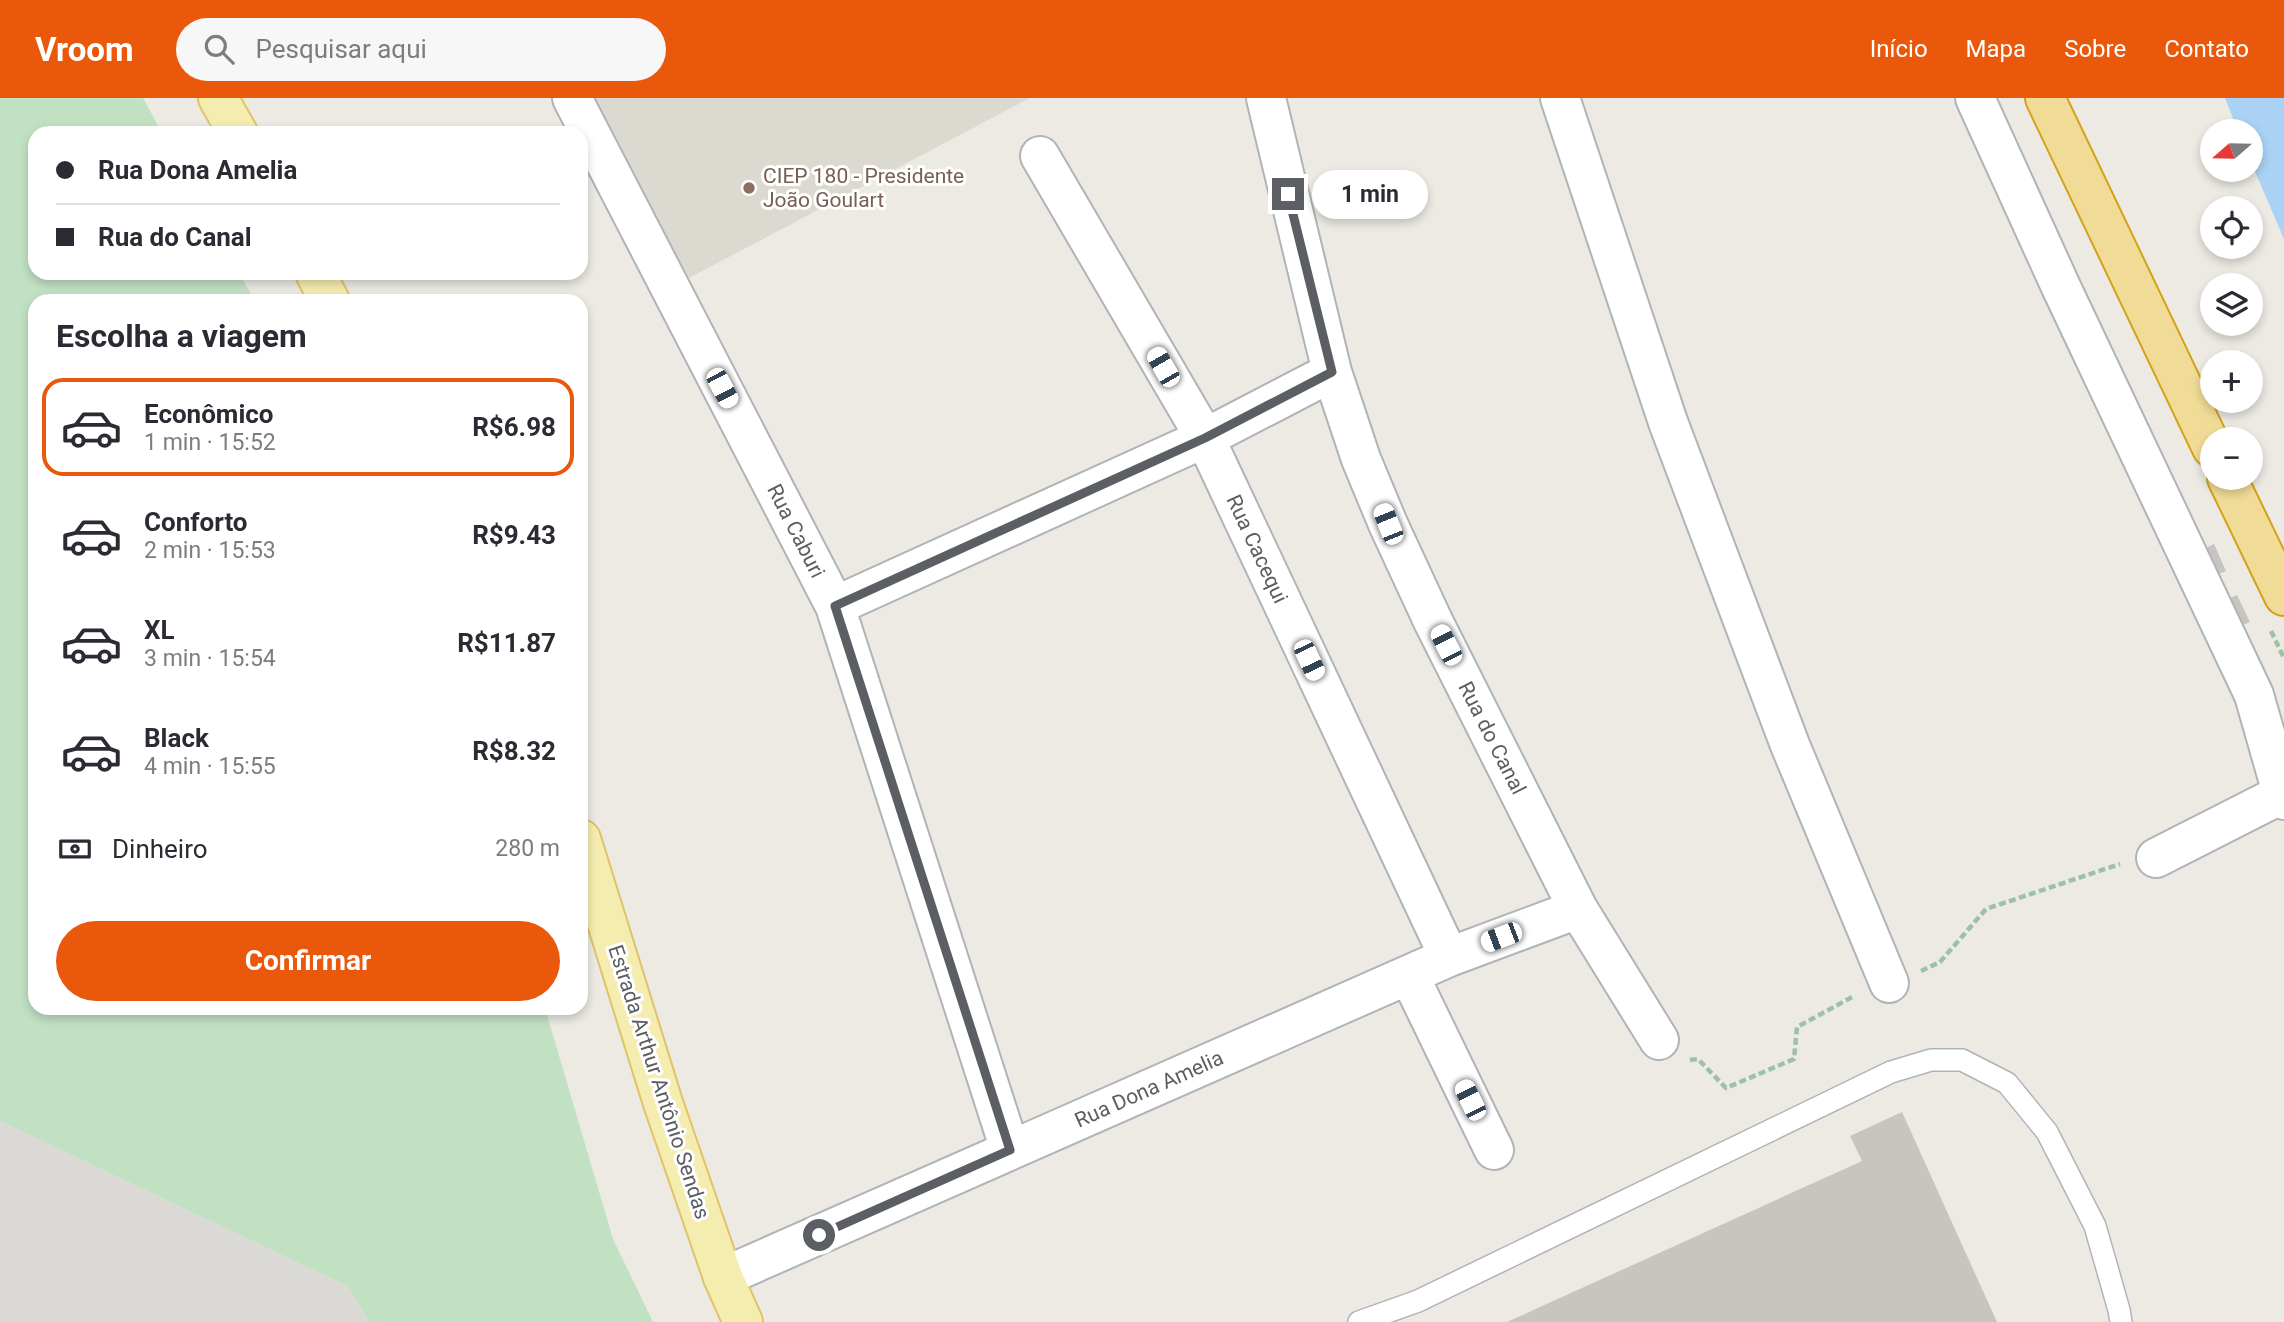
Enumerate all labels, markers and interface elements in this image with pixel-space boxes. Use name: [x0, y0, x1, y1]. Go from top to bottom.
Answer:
search box: [176, 18, 666, 81]
text: Vroom: [35, 30, 134, 69]
icon: search: [200, 30, 238, 68]
text: Pesquisar aqui: [256, 34, 427, 64]
text: Início: [1870, 35, 1928, 63]
text: Mapa: [1966, 35, 2026, 63]
text: Sobre: [2064, 35, 2126, 63]
text: Contato: [2164, 35, 2249, 63]
north arrow: [2200, 119, 2263, 182]
map controls: [2200, 119, 2263, 490]
text: Rua Dona Amelia: [98, 155, 297, 185]
place label: CIEP 180 - Presidente João Goulart: [763, 164, 964, 212]
callout: 1 min: [1312, 170, 1428, 218]
route end: [1272, 178, 1304, 210]
marker: CIEP 180 - Presidente João Goulart: [741, 180, 757, 196]
text: 1 min: [1341, 181, 1399, 208]
button: locate: [2200, 196, 2263, 259]
text: Rua do Canal: [98, 222, 252, 252]
button: layers: [2200, 273, 2263, 336]
text: Escolha a viagem: [56, 317, 307, 355]
car: [1144, 344, 1183, 390]
button: +: [2200, 350, 2263, 413]
car: [703, 365, 742, 411]
icon: car: [60, 396, 123, 459]
text: Econômico: [144, 399, 273, 429]
text: R$6.98: [472, 412, 556, 442]
button: −: [2200, 427, 2263, 490]
text: 1 min · 15:52: [144, 429, 276, 456]
street label: Rua Caburi: [762, 480, 830, 582]
street label: Rua Cacequi: [1221, 491, 1293, 607]
car: [1371, 501, 1406, 547]
icon: car: [60, 504, 123, 567]
text: Conforto: [144, 507, 248, 537]
text: R$9.43: [472, 520, 556, 550]
text: 2 min · 15:53: [144, 537, 276, 564]
icon: car: [60, 612, 123, 675]
text: XL: [144, 615, 175, 645]
car: [1428, 622, 1465, 668]
text: R$11.87: [457, 628, 556, 658]
car: [1291, 637, 1328, 683]
text: 3 min · 15:54: [144, 645, 276, 672]
street label: Rua do Canal: [1453, 678, 1531, 798]
icon: car: [60, 720, 123, 783]
text: Black: [144, 723, 209, 753]
text: R$8.32: [472, 736, 556, 766]
text: 4 min · 15:55: [144, 753, 276, 780]
icon: cash: [56, 830, 94, 868]
text: Dinheiro: [112, 834, 208, 864]
text: 280 m: [495, 835, 560, 862]
car: [1478, 920, 1525, 954]
button: Confirmar: [56, 921, 560, 1001]
street label: Estrada Arthur Antônio Sendas: [603, 942, 715, 1222]
street label: Rua Dona Amelia: [1071, 1045, 1227, 1133]
car: [1452, 1077, 1489, 1123]
route start: [803, 1219, 835, 1251]

